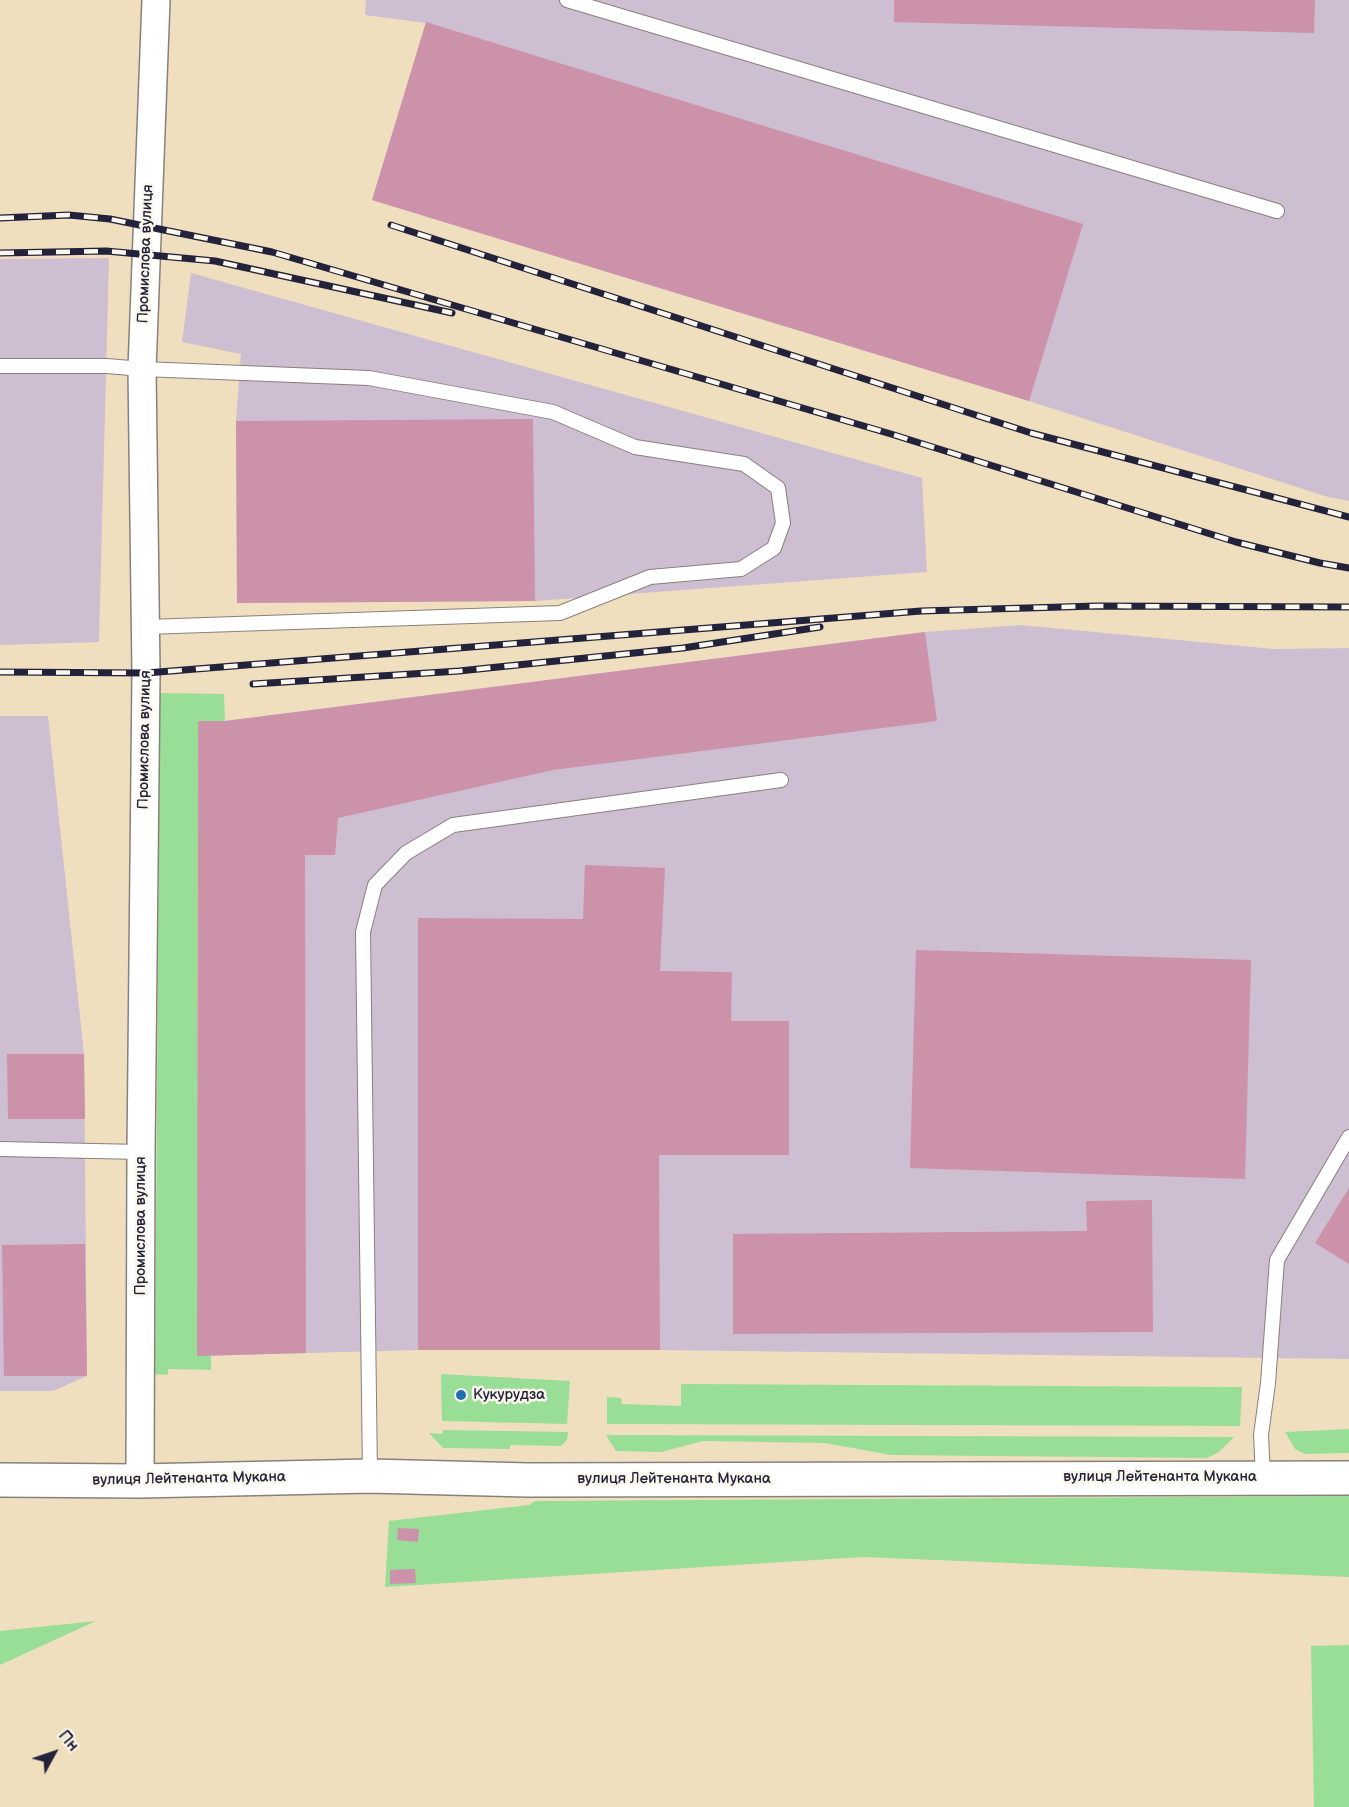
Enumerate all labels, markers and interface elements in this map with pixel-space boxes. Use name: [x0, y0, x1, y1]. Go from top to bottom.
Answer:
street label: Промислова вулиця: [135, 184, 157, 324]
street label: Промислова вулиця: [135, 670, 155, 810]
street label: Промислова вулиця: [132, 1156, 150, 1296]
place label: Кукурудза: [473, 1386, 545, 1404]
marker: Кукурудза: [454, 1388, 468, 1402]
street label: вулиця Лейтенанта Мукана: [92, 1468, 286, 1490]
street label: вулиця Лейтенанта Мукана: [1063, 1468, 1257, 1486]
street label: вулиця Лейтенанта Мукана: [577, 1470, 771, 1488]
north arrow: [24, 1723, 84, 1783]
text: Пн: [54, 1727, 82, 1755]

